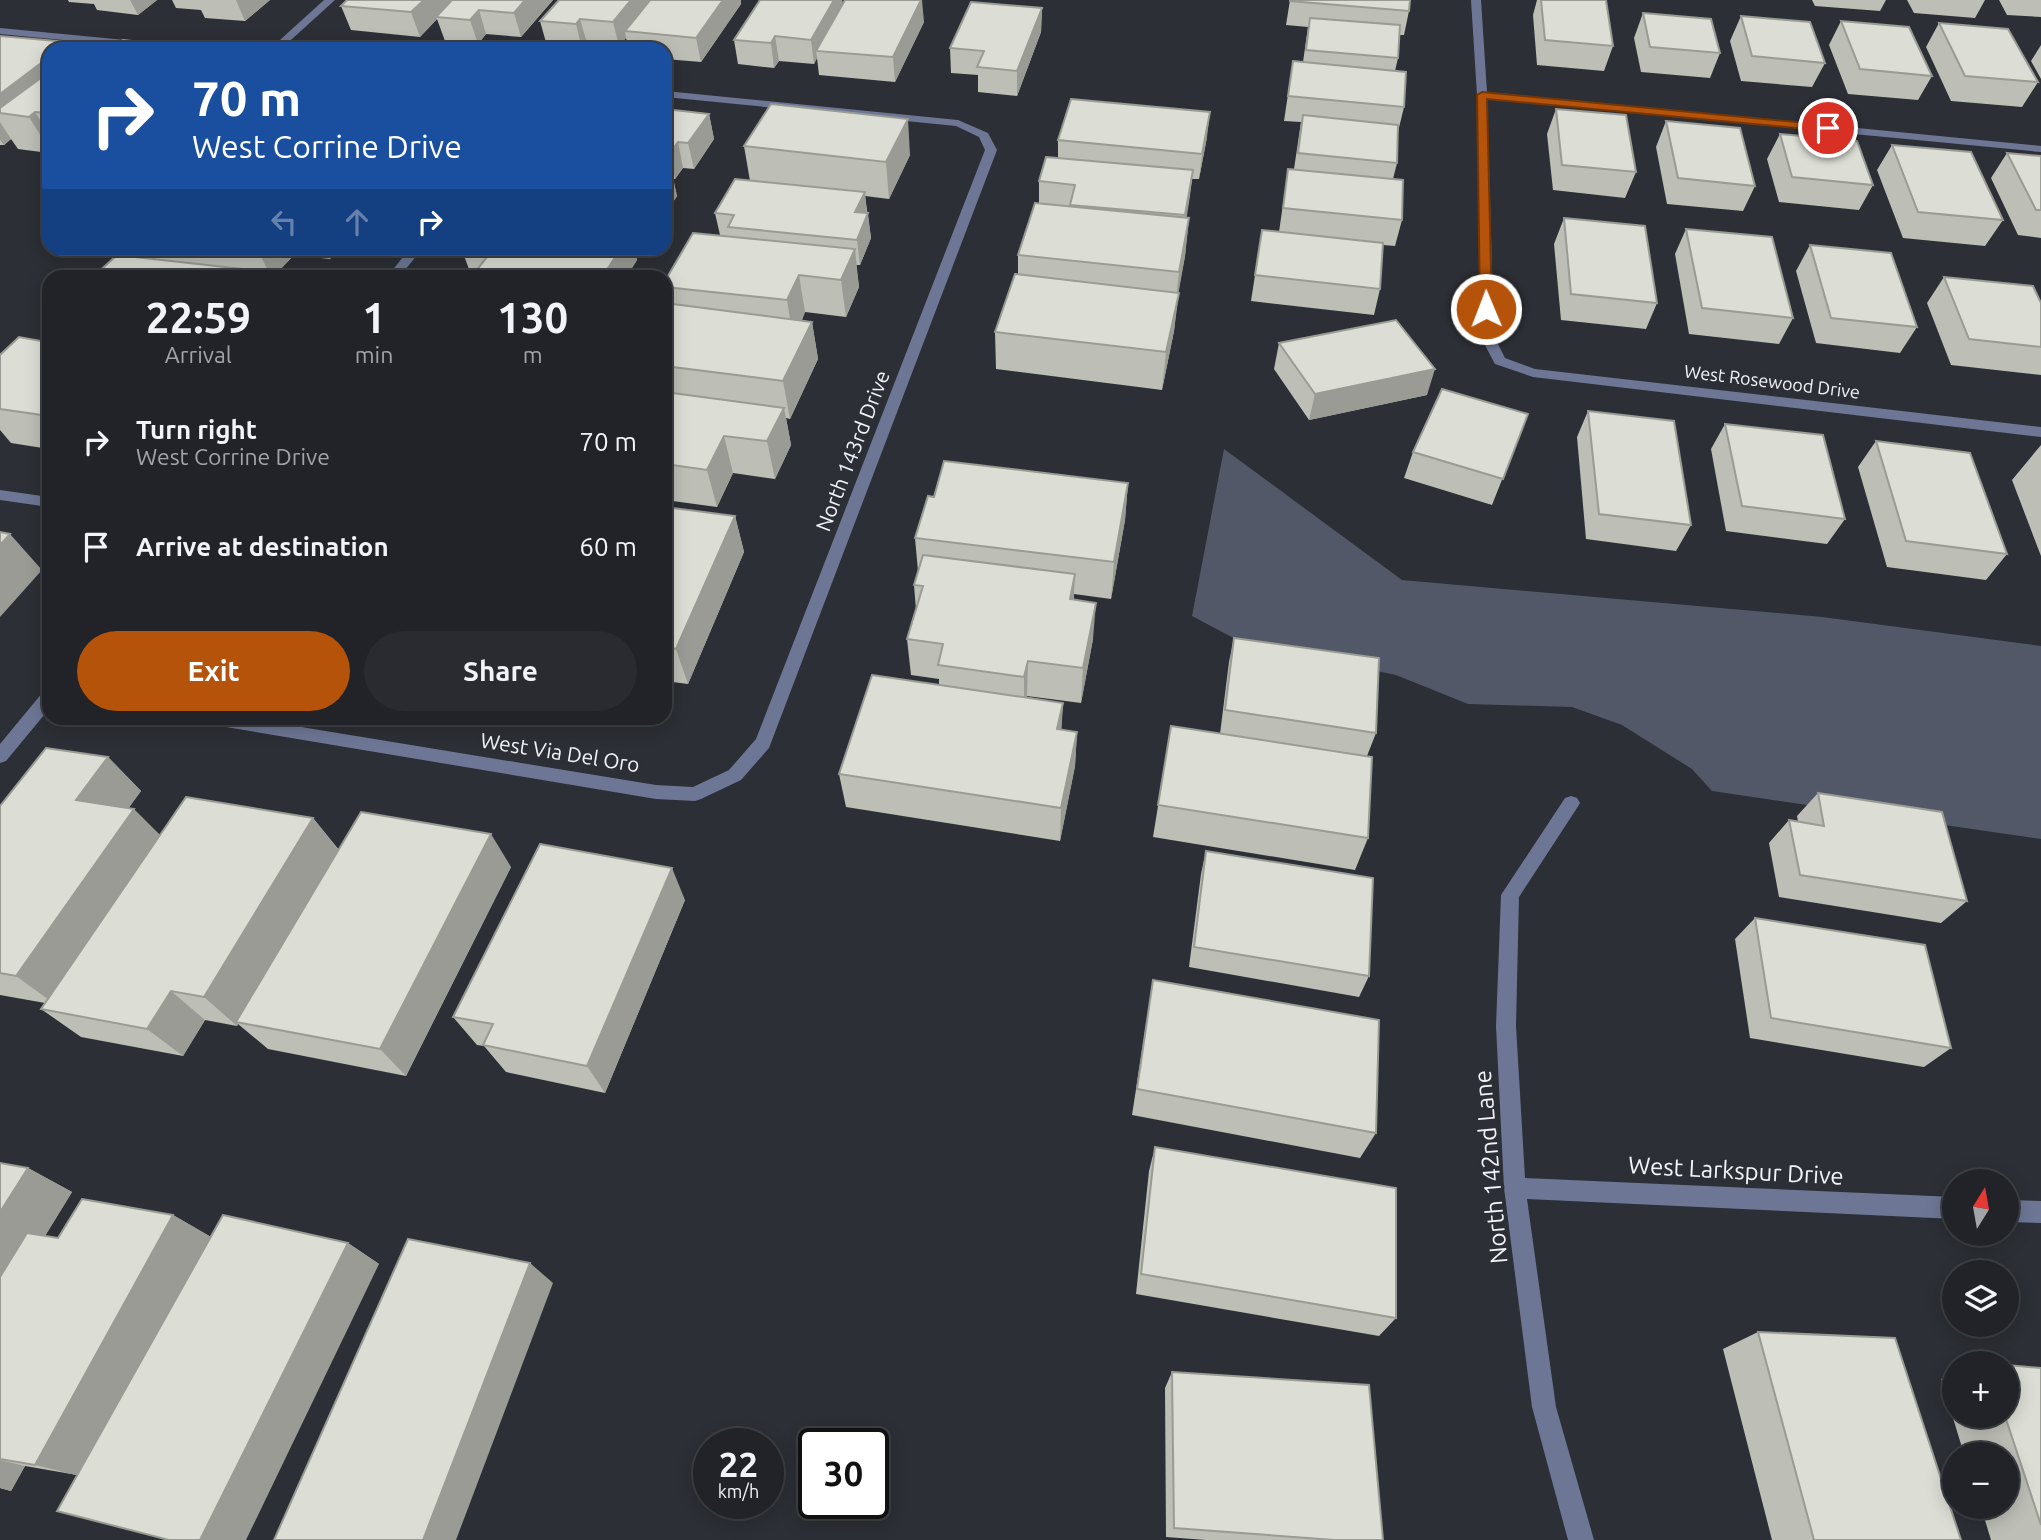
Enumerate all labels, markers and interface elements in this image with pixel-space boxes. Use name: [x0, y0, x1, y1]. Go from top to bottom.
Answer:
icon: right: [77, 70, 168, 161]
text: 70 m: [192, 70, 301, 125]
pin: [1798, 98, 1858, 158]
icon: arrive: [1809, 109, 1847, 147]
text: West Corrine Drive: [192, 128, 462, 164]
icon: left: [265, 203, 303, 241]
icon: ahead: [338, 203, 376, 241]
icon: right: [411, 203, 449, 241]
position arrow: [1449, 272, 1523, 346]
text: 22:59: [146, 294, 251, 341]
text: 1: [362, 294, 386, 341]
text: 130: [497, 294, 568, 341]
text: Arrival: [165, 342, 232, 367]
text: min: [355, 342, 393, 367]
text: m: [523, 342, 543, 367]
street label: West Rosewood Drive: [1683, 360, 1861, 402]
street label: North 143rd Drive: [810, 367, 894, 535]
text: Turn right: [136, 415, 257, 444]
icon: right: [77, 423, 115, 461]
text: 70 m: [579, 427, 637, 456]
text: West Corrine Drive: [136, 444, 330, 469]
icon: arrive: [77, 528, 115, 566]
text: Arrive at destination: [136, 532, 389, 561]
text: 60 m: [579, 532, 637, 561]
button: Exit: [77, 631, 350, 711]
button: Share: [364, 631, 637, 711]
street label: West Via Del Oro: [479, 728, 641, 776]
street label: North 142nd Lane: [1469, 1069, 1512, 1265]
street label: West Larkspur Drive: [1628, 1151, 1844, 1190]
north arrow: [1942, 1169, 2020, 1246]
map controls: [1942, 1169, 2019, 1519]
button: layers: [1942, 1260, 2019, 1337]
button: +: [1942, 1351, 2019, 1428]
speed limit sign: 30: [798, 1428, 889, 1519]
button: −: [1942, 1442, 2019, 1519]
text: 22: [719, 1444, 758, 1484]
text: km/h: [718, 1481, 759, 1501]

